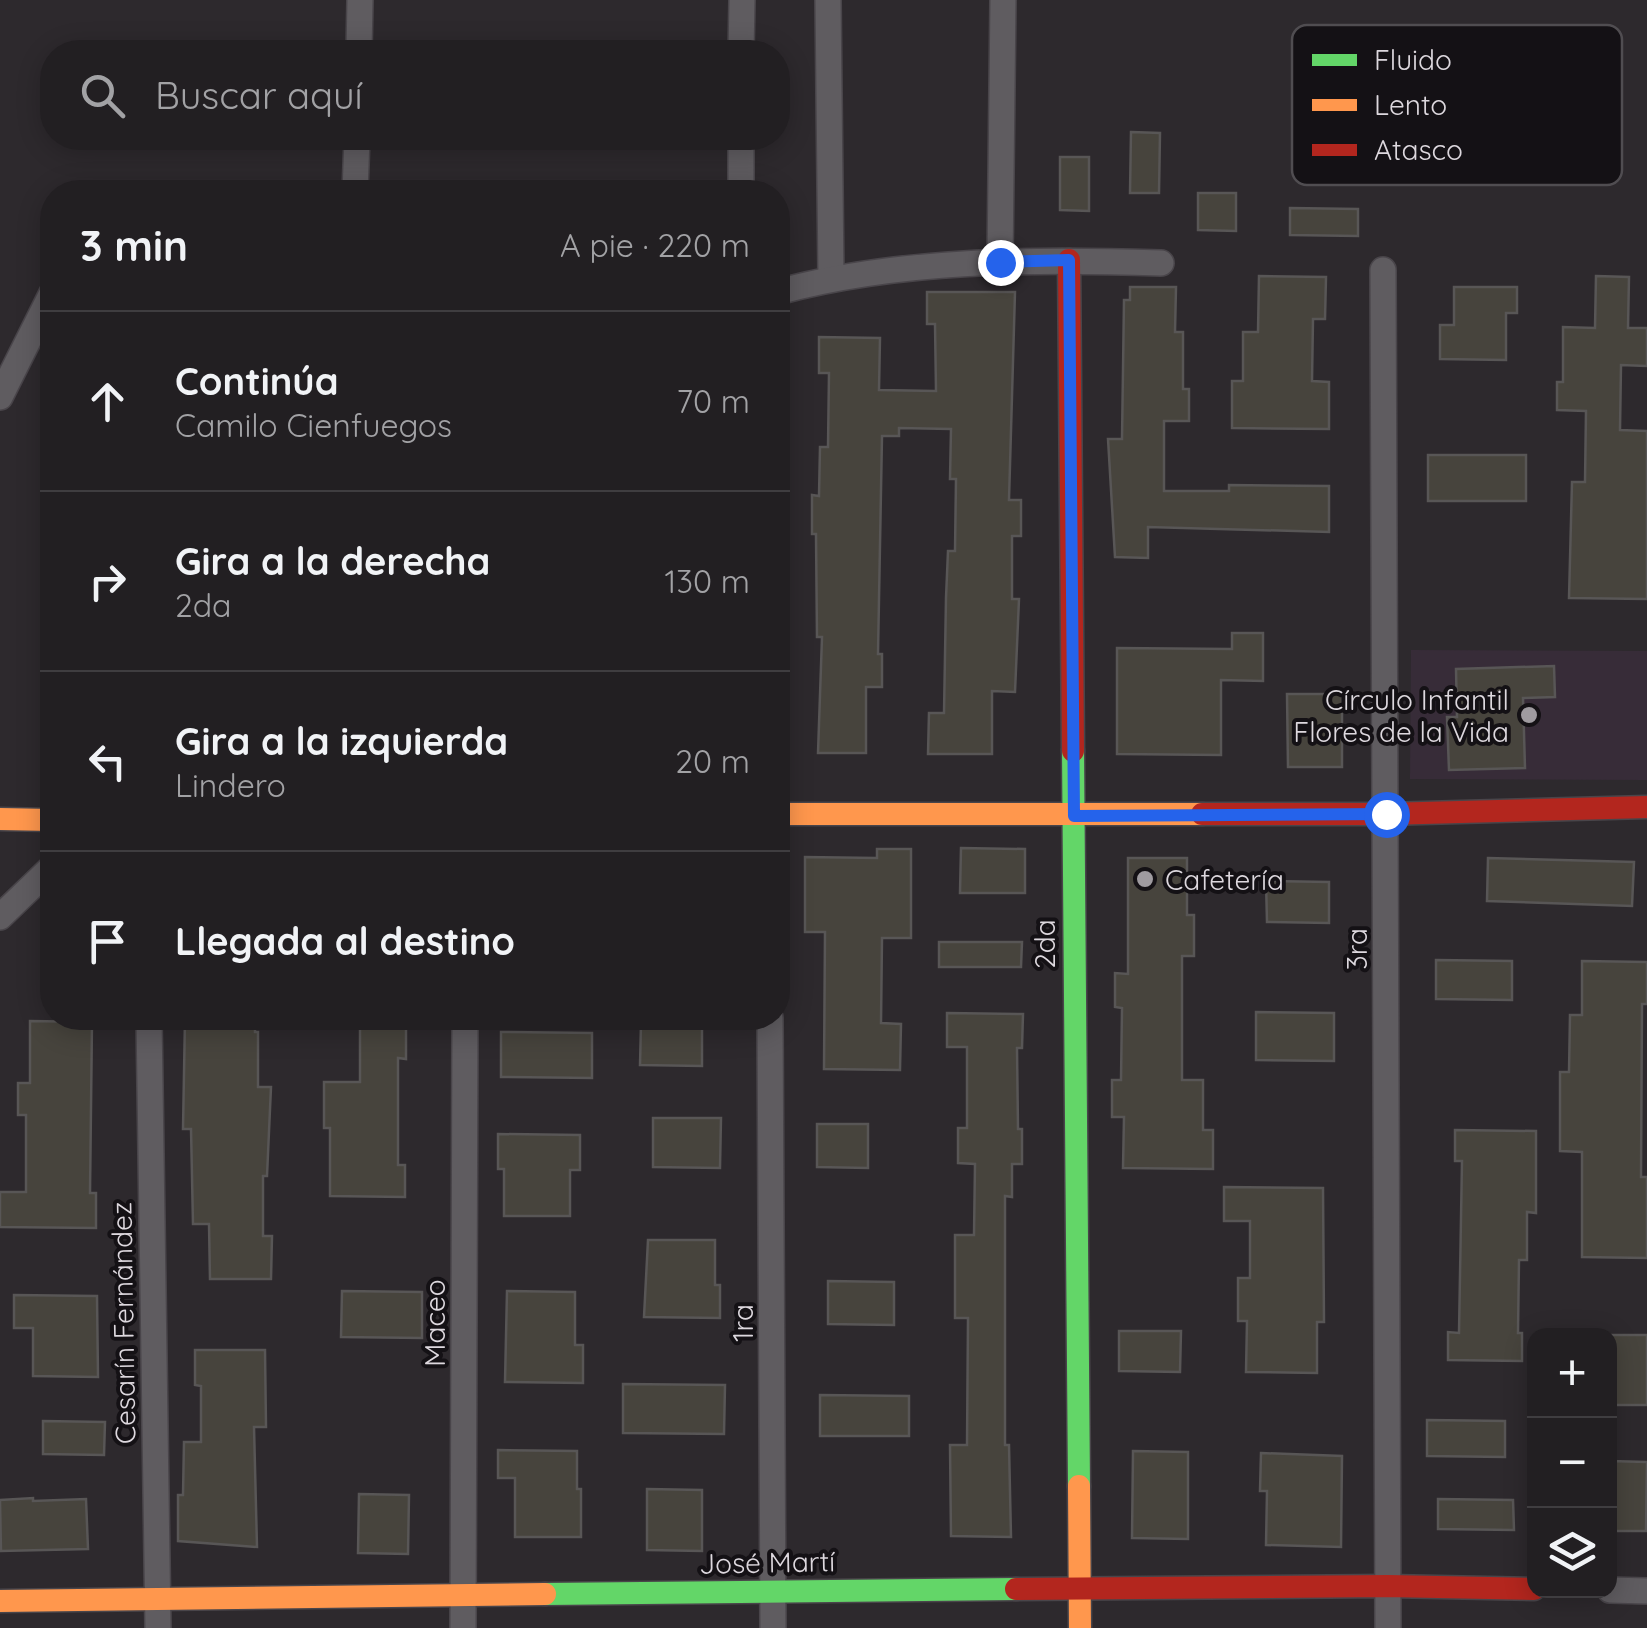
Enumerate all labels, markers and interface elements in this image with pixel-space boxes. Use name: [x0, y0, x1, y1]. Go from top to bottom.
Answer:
legend: [1292, 25, 1622, 185]
search box: [40, 40, 790, 150]
text: Fluido: [1374, 42, 1452, 77]
icon: search: [75, 68, 130, 123]
text: Buscar aquí: [155, 71, 363, 119]
text: Lento: [1374, 87, 1447, 122]
text: Atasco: [1374, 132, 1463, 167]
text: 3 min: [80, 219, 188, 272]
text: A pie · 220 m: [560, 225, 750, 265]
route end: [978, 240, 1024, 286]
text: Continúa: [175, 357, 339, 405]
icon: ahead: [80, 374, 135, 429]
text: 70 m: [677, 381, 750, 421]
text: Camilo Cienfuegos: [175, 405, 452, 445]
text: Gira a la derecha: [175, 537, 490, 585]
icon: right: [80, 554, 135, 609]
text: 130 m: [664, 561, 750, 601]
text: 2da: [175, 585, 232, 625]
place label: Círculo Infantil Flores de la Vida: [1293, 682, 1509, 749]
marker: Círculo Infantil Flores de la Vida: [1518, 704, 1540, 726]
text: Gira a la izquierda: [175, 717, 508, 765]
icon: left: [80, 734, 135, 789]
text: 20 m: [675, 741, 750, 781]
text: Lindero: [175, 765, 286, 805]
route start: [1364, 792, 1410, 838]
place label: Cafetería: [1165, 862, 1284, 897]
marker: Cafetería: [1134, 868, 1156, 890]
icon: arrive: [80, 914, 135, 969]
text: Llegada al destino: [175, 917, 515, 965]
street label: 2da: [1027, 919, 1062, 969]
street label: 3ra: [1339, 928, 1374, 970]
street label: Cesarín Fernández: [103, 1201, 143, 1445]
street label: Maceo: [417, 1279, 452, 1367]
street label: 1ra: [725, 1304, 760, 1342]
map controls: [1527, 1328, 1617, 1598]
button: +: [1527, 1328, 1617, 1418]
button: −: [1527, 1418, 1617, 1508]
button: layers: [1527, 1508, 1617, 1598]
street label: José Martí: [699, 1543, 835, 1581]

